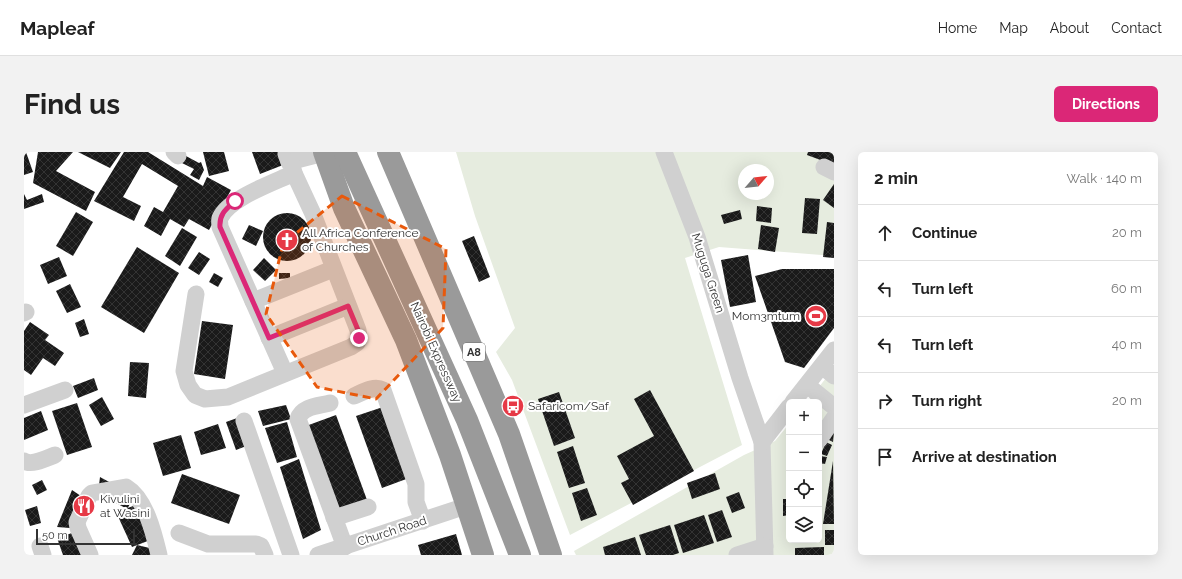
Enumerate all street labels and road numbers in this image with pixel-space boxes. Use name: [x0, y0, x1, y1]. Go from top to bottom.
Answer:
street label: Muguga Green: [689, 231, 727, 315]
street label: Nairobi Expressway: [408, 300, 465, 405]
road number: A8: [463, 343, 485, 361]
street label: Church Road: [356, 513, 428, 549]

